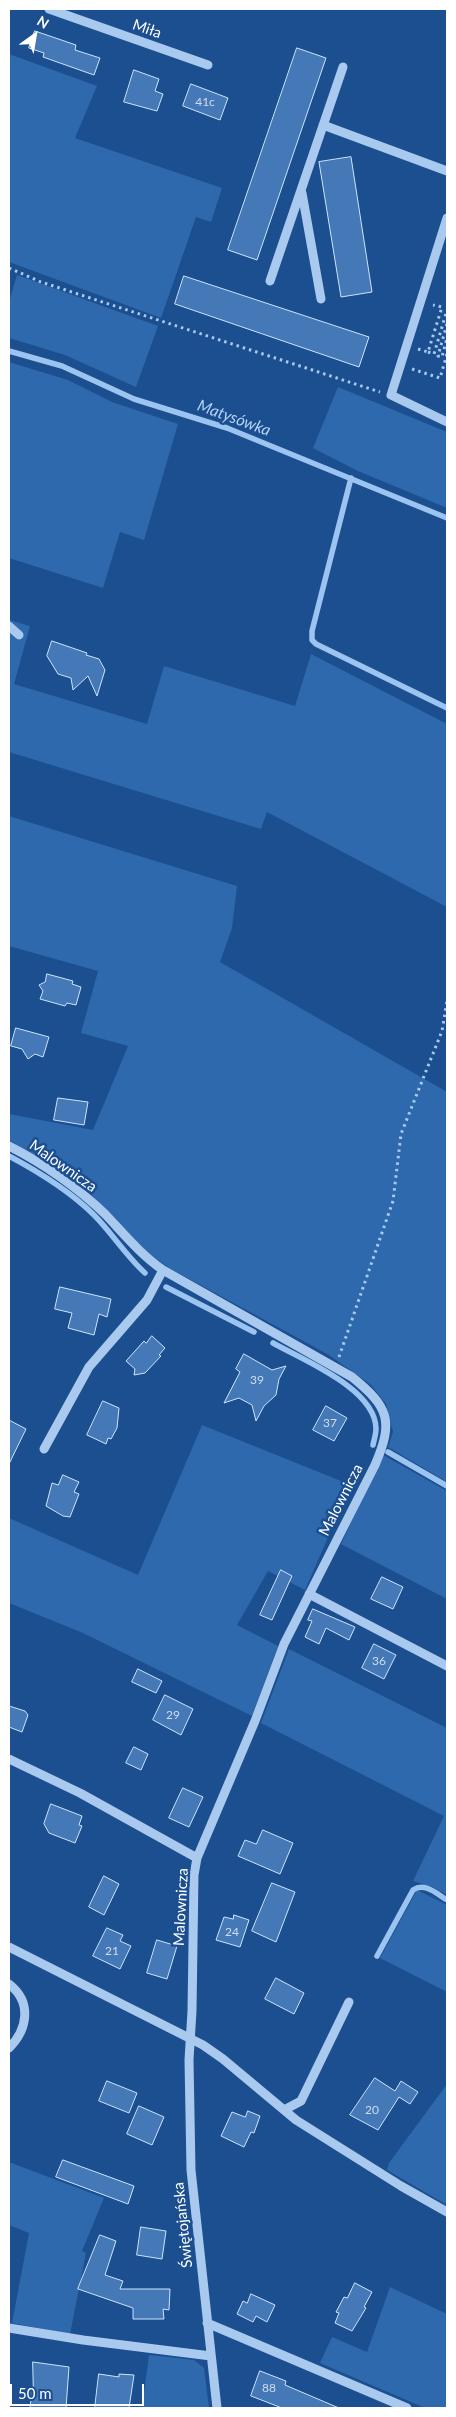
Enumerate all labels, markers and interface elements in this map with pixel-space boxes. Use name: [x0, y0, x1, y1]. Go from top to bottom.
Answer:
north arrow: [10, 10, 60, 60]
text: N: [34, 12, 52, 32]
street label: Miła: [130, 16, 164, 42]
house number: 41c: [195, 95, 215, 109]
water label: Matysówka: [195, 396, 273, 440]
street label: Malownicza: [26, 1136, 100, 1196]
house number: 39: [250, 1373, 264, 1387]
house number: 37: [323, 1416, 337, 1430]
street label: Malownicza: [315, 1461, 367, 1539]
house number: 36: [372, 1654, 386, 1668]
house number: 29: [166, 1708, 180, 1722]
street label: Malownicza: [170, 1867, 192, 1947]
house number: 24: [225, 1925, 239, 1939]
house number: 21: [105, 1944, 119, 1958]
house number: 20: [365, 2103, 379, 2117]
street label: Świętojańska: [170, 2181, 196, 2269]
scale bar: [12, 2374, 146, 2406]
house number: 88: [262, 2381, 276, 2395]
text: 50 m: [18, 2384, 52, 2402]

